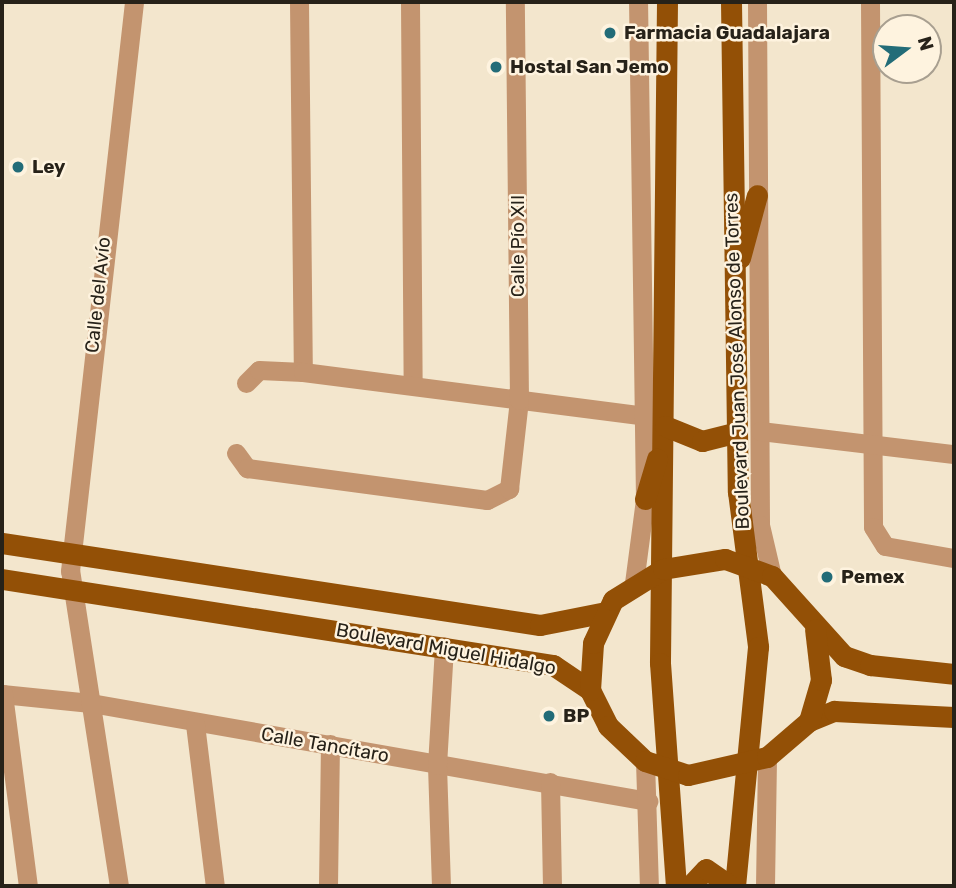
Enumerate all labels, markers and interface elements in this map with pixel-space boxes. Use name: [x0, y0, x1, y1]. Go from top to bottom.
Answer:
north arrow: [872, 14, 942, 84]
place label: Farmacia Guadalajara: [624, 22, 830, 44]
marker: Farmacia Guadalajara: [602, 25, 618, 41]
text: N: [913, 34, 939, 53]
place label: Hostal San Jemo: [510, 56, 669, 78]
marker: Hostal San Jemo: [488, 59, 504, 75]
place label: Ley: [32, 156, 65, 178]
marker: Ley: [10, 159, 26, 175]
street label: Boulevard Juan José Alonso de Torres: [720, 192, 754, 530]
street label: Calle Pío XII: [507, 195, 529, 297]
street label: Calle del Avío: [81, 236, 115, 354]
place label: Pemex: [841, 566, 905, 588]
marker: Pemex: [819, 569, 835, 585]
street label: Boulevard Miguel Hidalgo: [334, 618, 558, 680]
place label: BP: [563, 705, 589, 727]
marker: BP: [541, 708, 557, 724]
street label: Calle Tancítaro: [259, 722, 391, 768]

